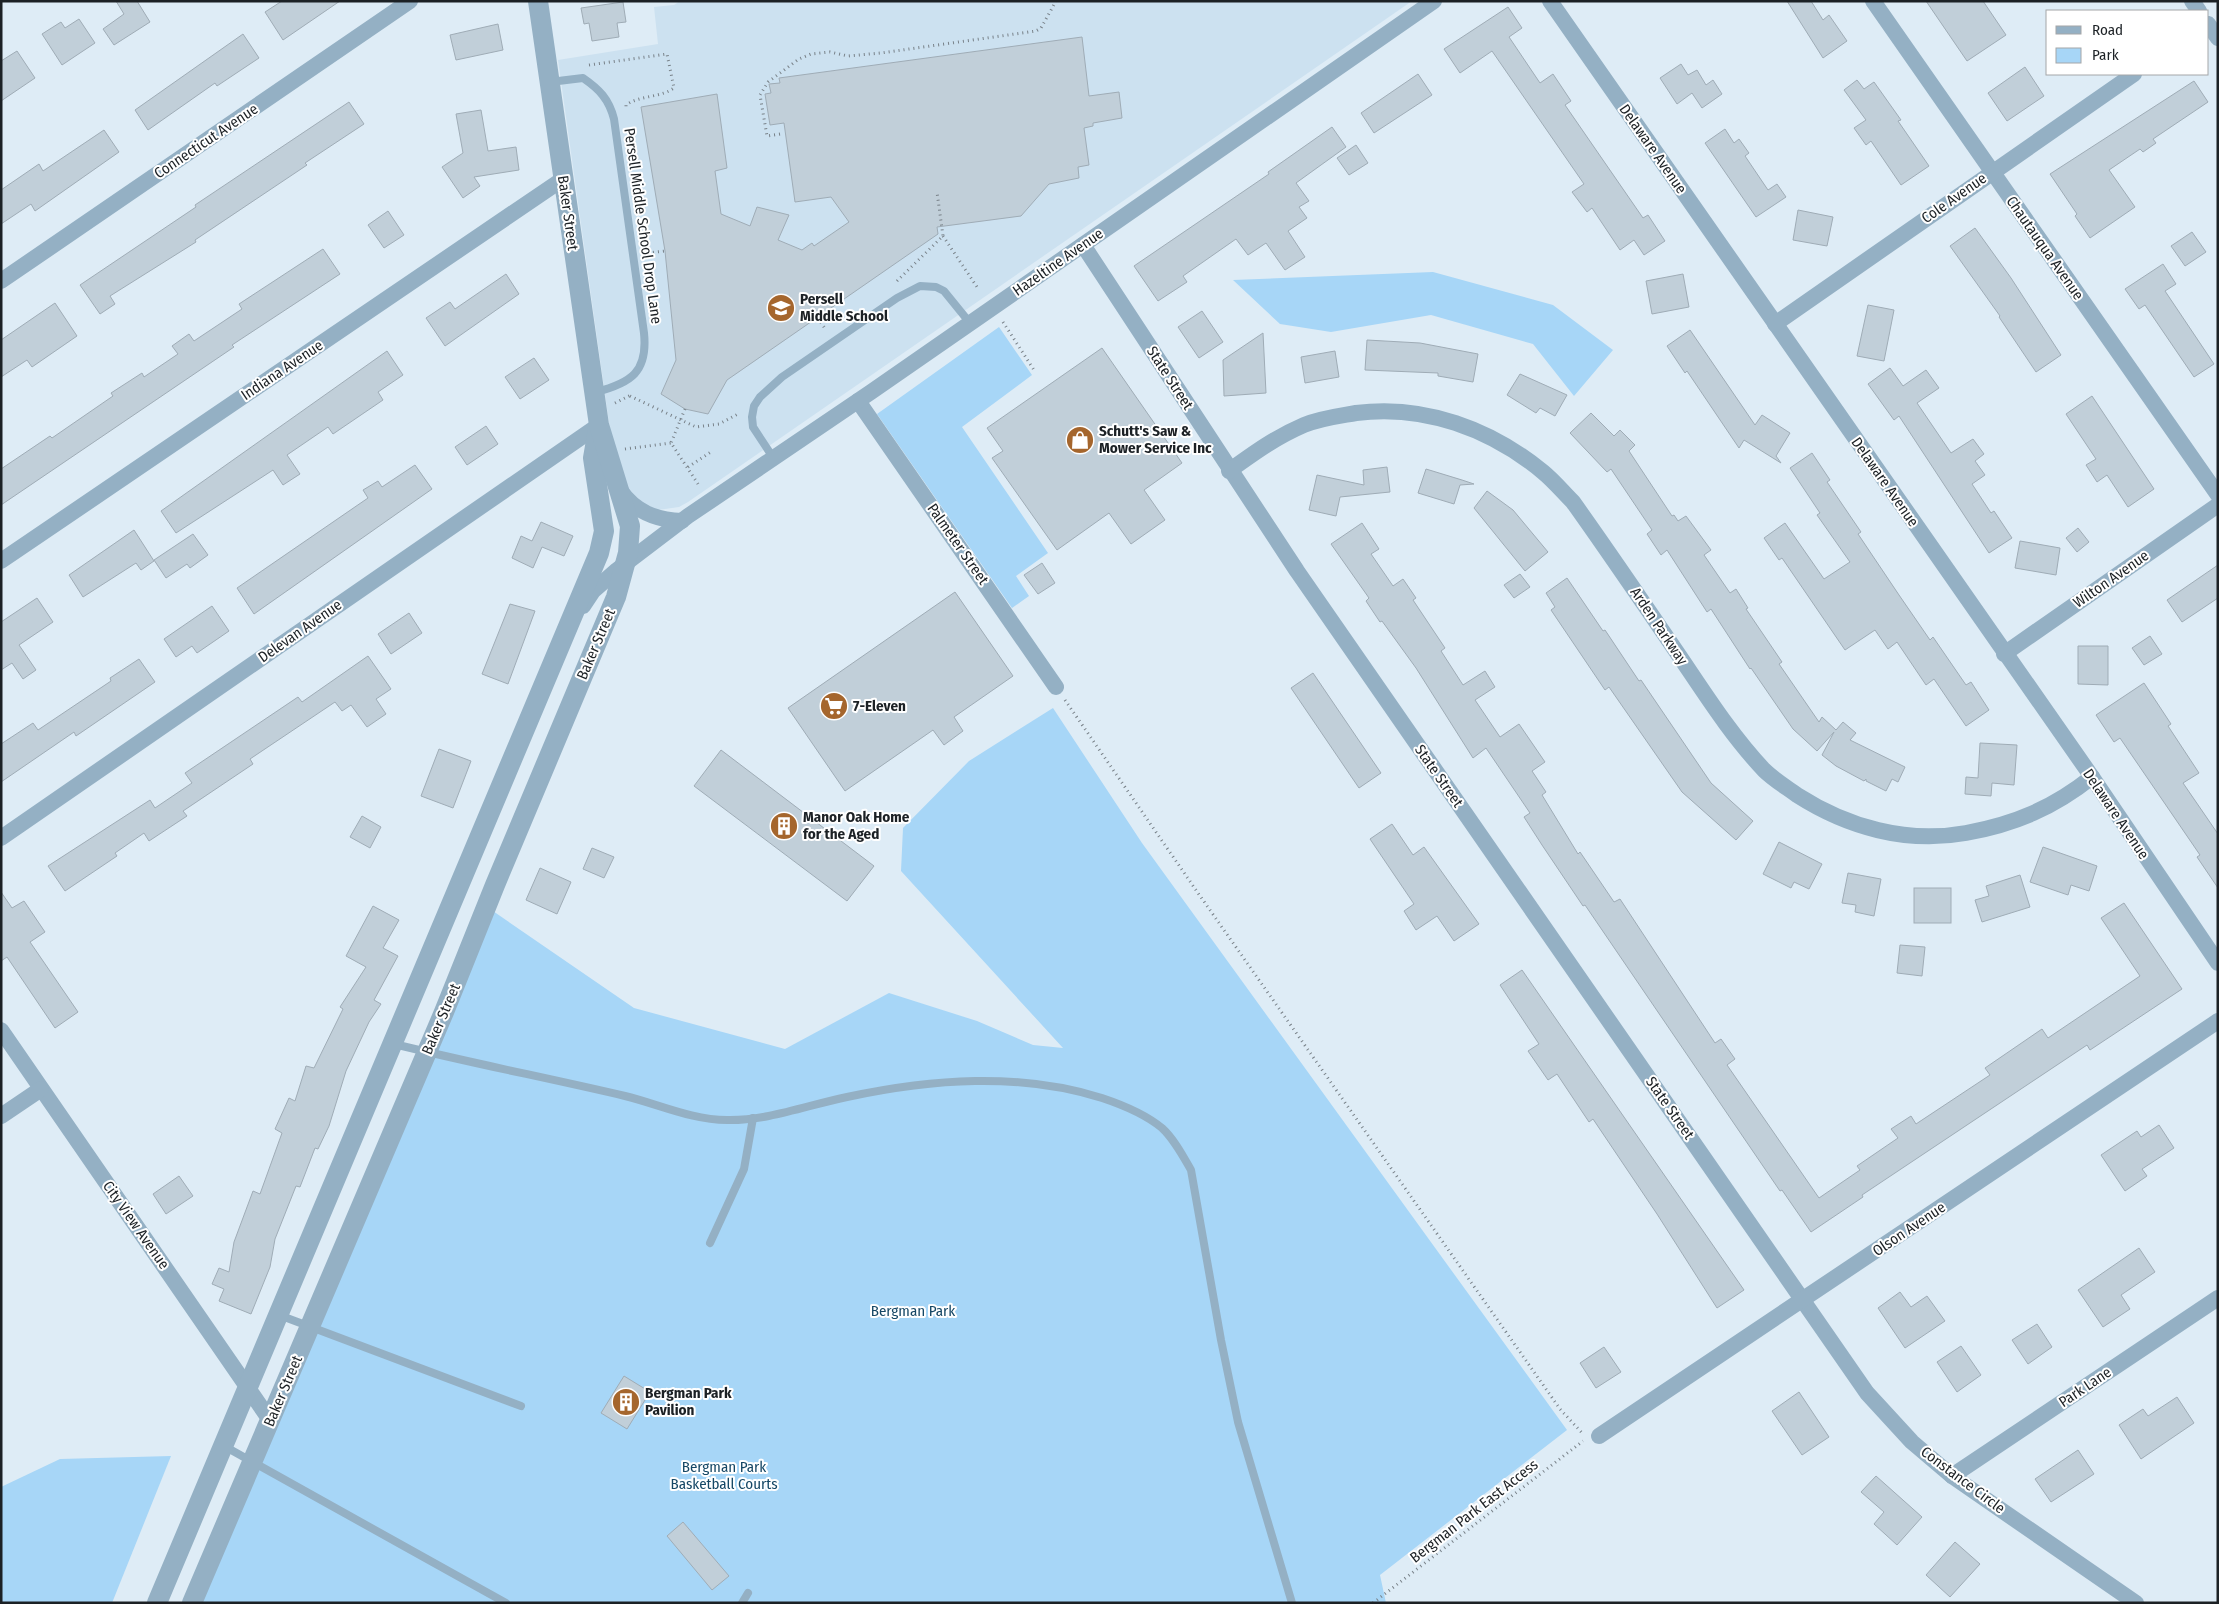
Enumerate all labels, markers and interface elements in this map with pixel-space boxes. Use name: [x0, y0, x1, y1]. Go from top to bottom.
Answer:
legend: [2046, 10, 2209, 75]
text: Road: [2092, 21, 2123, 39]
text: Park: [2092, 46, 2119, 64]
street label: Connecticut Avenue: [151, 100, 261, 182]
street label: Delaware Avenue: [1615, 101, 1691, 197]
street label: Persell Middle School Drop Lane: [620, 127, 666, 325]
street label: Cole Avenue: [1918, 169, 1990, 227]
street label: Baker Street: [554, 174, 582, 252]
street label: Chautauqua Avenue: [2003, 193, 2087, 303]
street label: Hazeltine Avenue: [1009, 224, 1107, 300]
place label: Persell Middle School: [800, 290, 889, 325]
school or university icon: Persell Middle School: [766, 293, 796, 323]
street label: Indiana Avenue: [238, 336, 326, 404]
street label: State Street: [1143, 343, 1197, 413]
place label: Schutt's Saw & Mower Service Inc: [1099, 422, 1212, 457]
shop icon: Schutt's Saw & Mower Service Inc: [1065, 425, 1095, 455]
street label: Delaware Avenue: [1847, 434, 1923, 530]
street label: Palmeter Street: [923, 500, 993, 588]
street label: Wilton Avenue: [2070, 546, 2152, 612]
street label: Arden Parkway: [1626, 584, 1692, 668]
street label: Delevan Avenue: [255, 596, 345, 666]
street label: Baker Street: [573, 606, 619, 682]
supermarket icon: 7-Eleven: [819, 691, 849, 721]
place label: 7-Eleven: [853, 697, 906, 715]
street label: State Street: [1411, 741, 1467, 811]
street label: Delaware Avenue: [2079, 765, 2153, 863]
place label: Manor Oak Home for the Aged: [803, 808, 910, 843]
building icon: Manor Oak Home for the Aged: [769, 811, 799, 841]
street label: Baker Street: [418, 981, 464, 1057]
street label: State Street: [1642, 1073, 1698, 1143]
street label: City View Avenue: [99, 1177, 173, 1273]
street label: Olson Avenue: [1869, 1198, 1949, 1260]
park label: Bergman Park: [871, 1302, 955, 1320]
street label: Baker Street: [260, 1353, 306, 1429]
street label: Park Lane: [2055, 1363, 2115, 1411]
place label: Bergman Park Pavilion: [645, 1384, 732, 1419]
building icon: Bergman Park Pavilion: [611, 1387, 641, 1417]
street label: Constance Circle: [1917, 1443, 2009, 1517]
street label: Bergman Park East Access: [1406, 1455, 1542, 1567]
park label: Bergman Park Basketball Courts: [670, 1458, 778, 1493]

